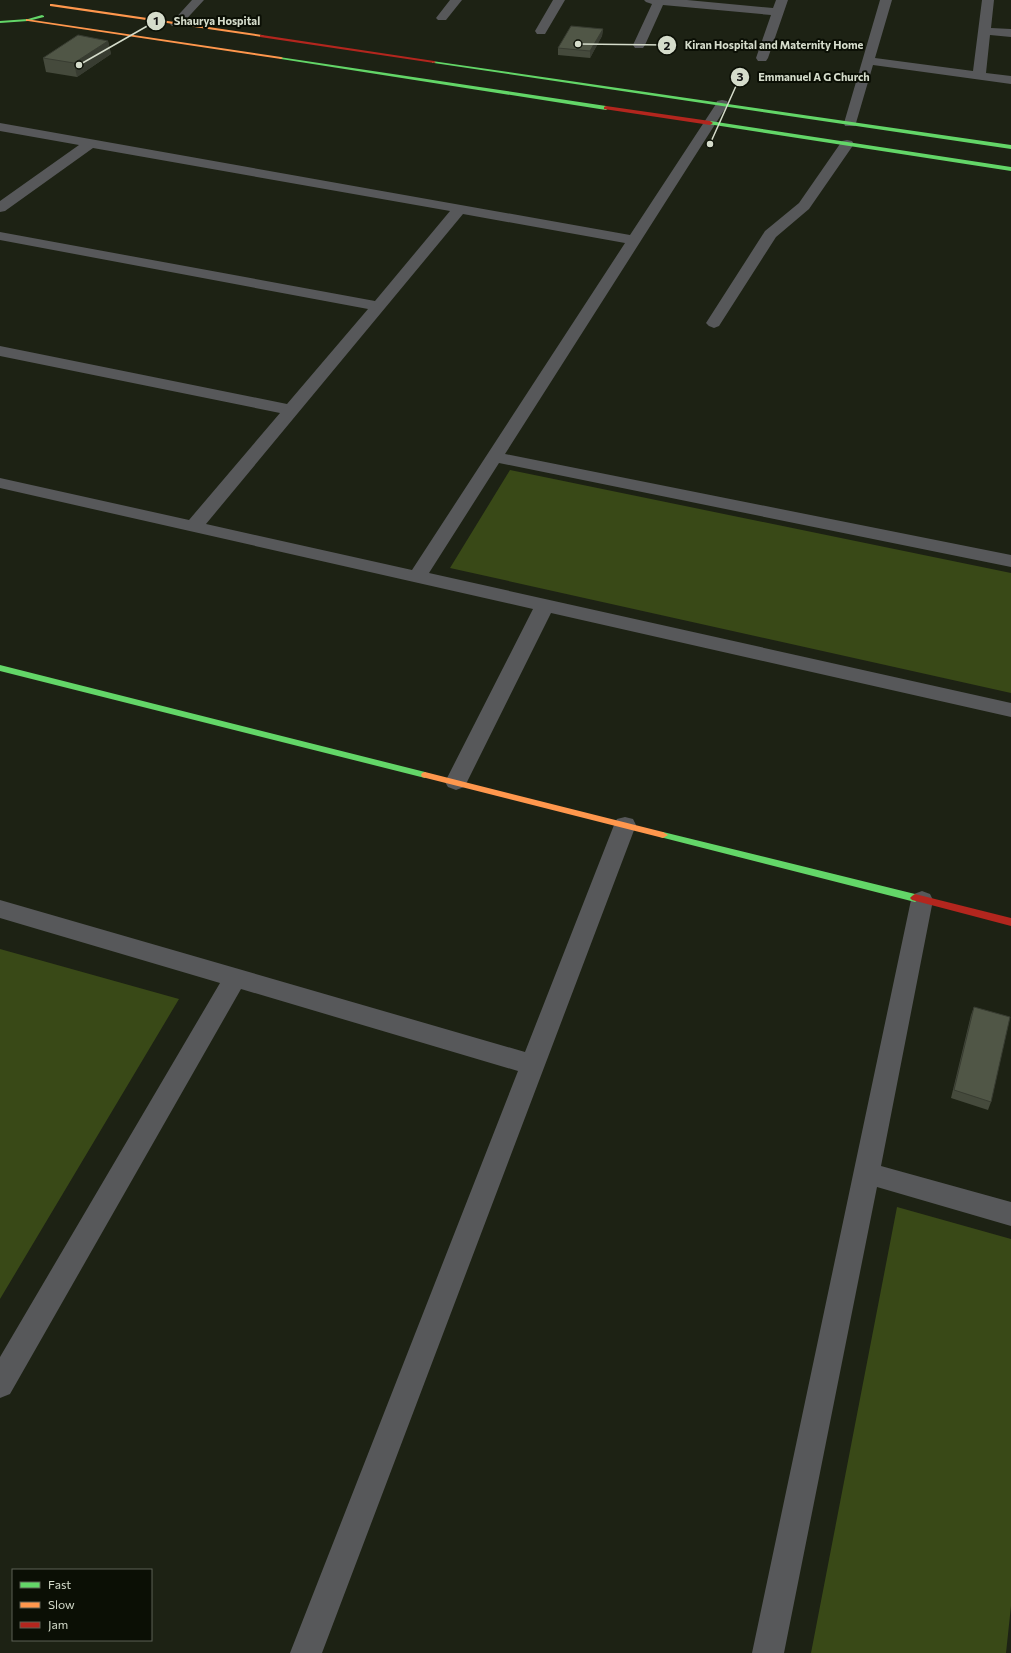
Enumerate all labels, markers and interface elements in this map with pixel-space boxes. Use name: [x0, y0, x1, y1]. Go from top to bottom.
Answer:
callout: Shaurya Hospital: [146, 9, 268, 32]
text: 1: [153, 13, 159, 27]
text: Shaurya Hospital: [174, 14, 260, 27]
callout: Kiran Hospital and Maternity Home: [657, 34, 871, 57]
text: 2: [664, 38, 671, 52]
text: Kiran Hospital and Maternity Home: [685, 38, 864, 51]
callout: Emmanuel A G Church: [730, 65, 877, 88]
text: 3: [737, 69, 744, 83]
text: Emmanuel A G Church: [758, 70, 870, 83]
legend: [12, 1569, 152, 1641]
text: Fast: [48, 1577, 71, 1591]
text: Slow: [48, 1597, 75, 1611]
text: Jam: [48, 1617, 68, 1632]

